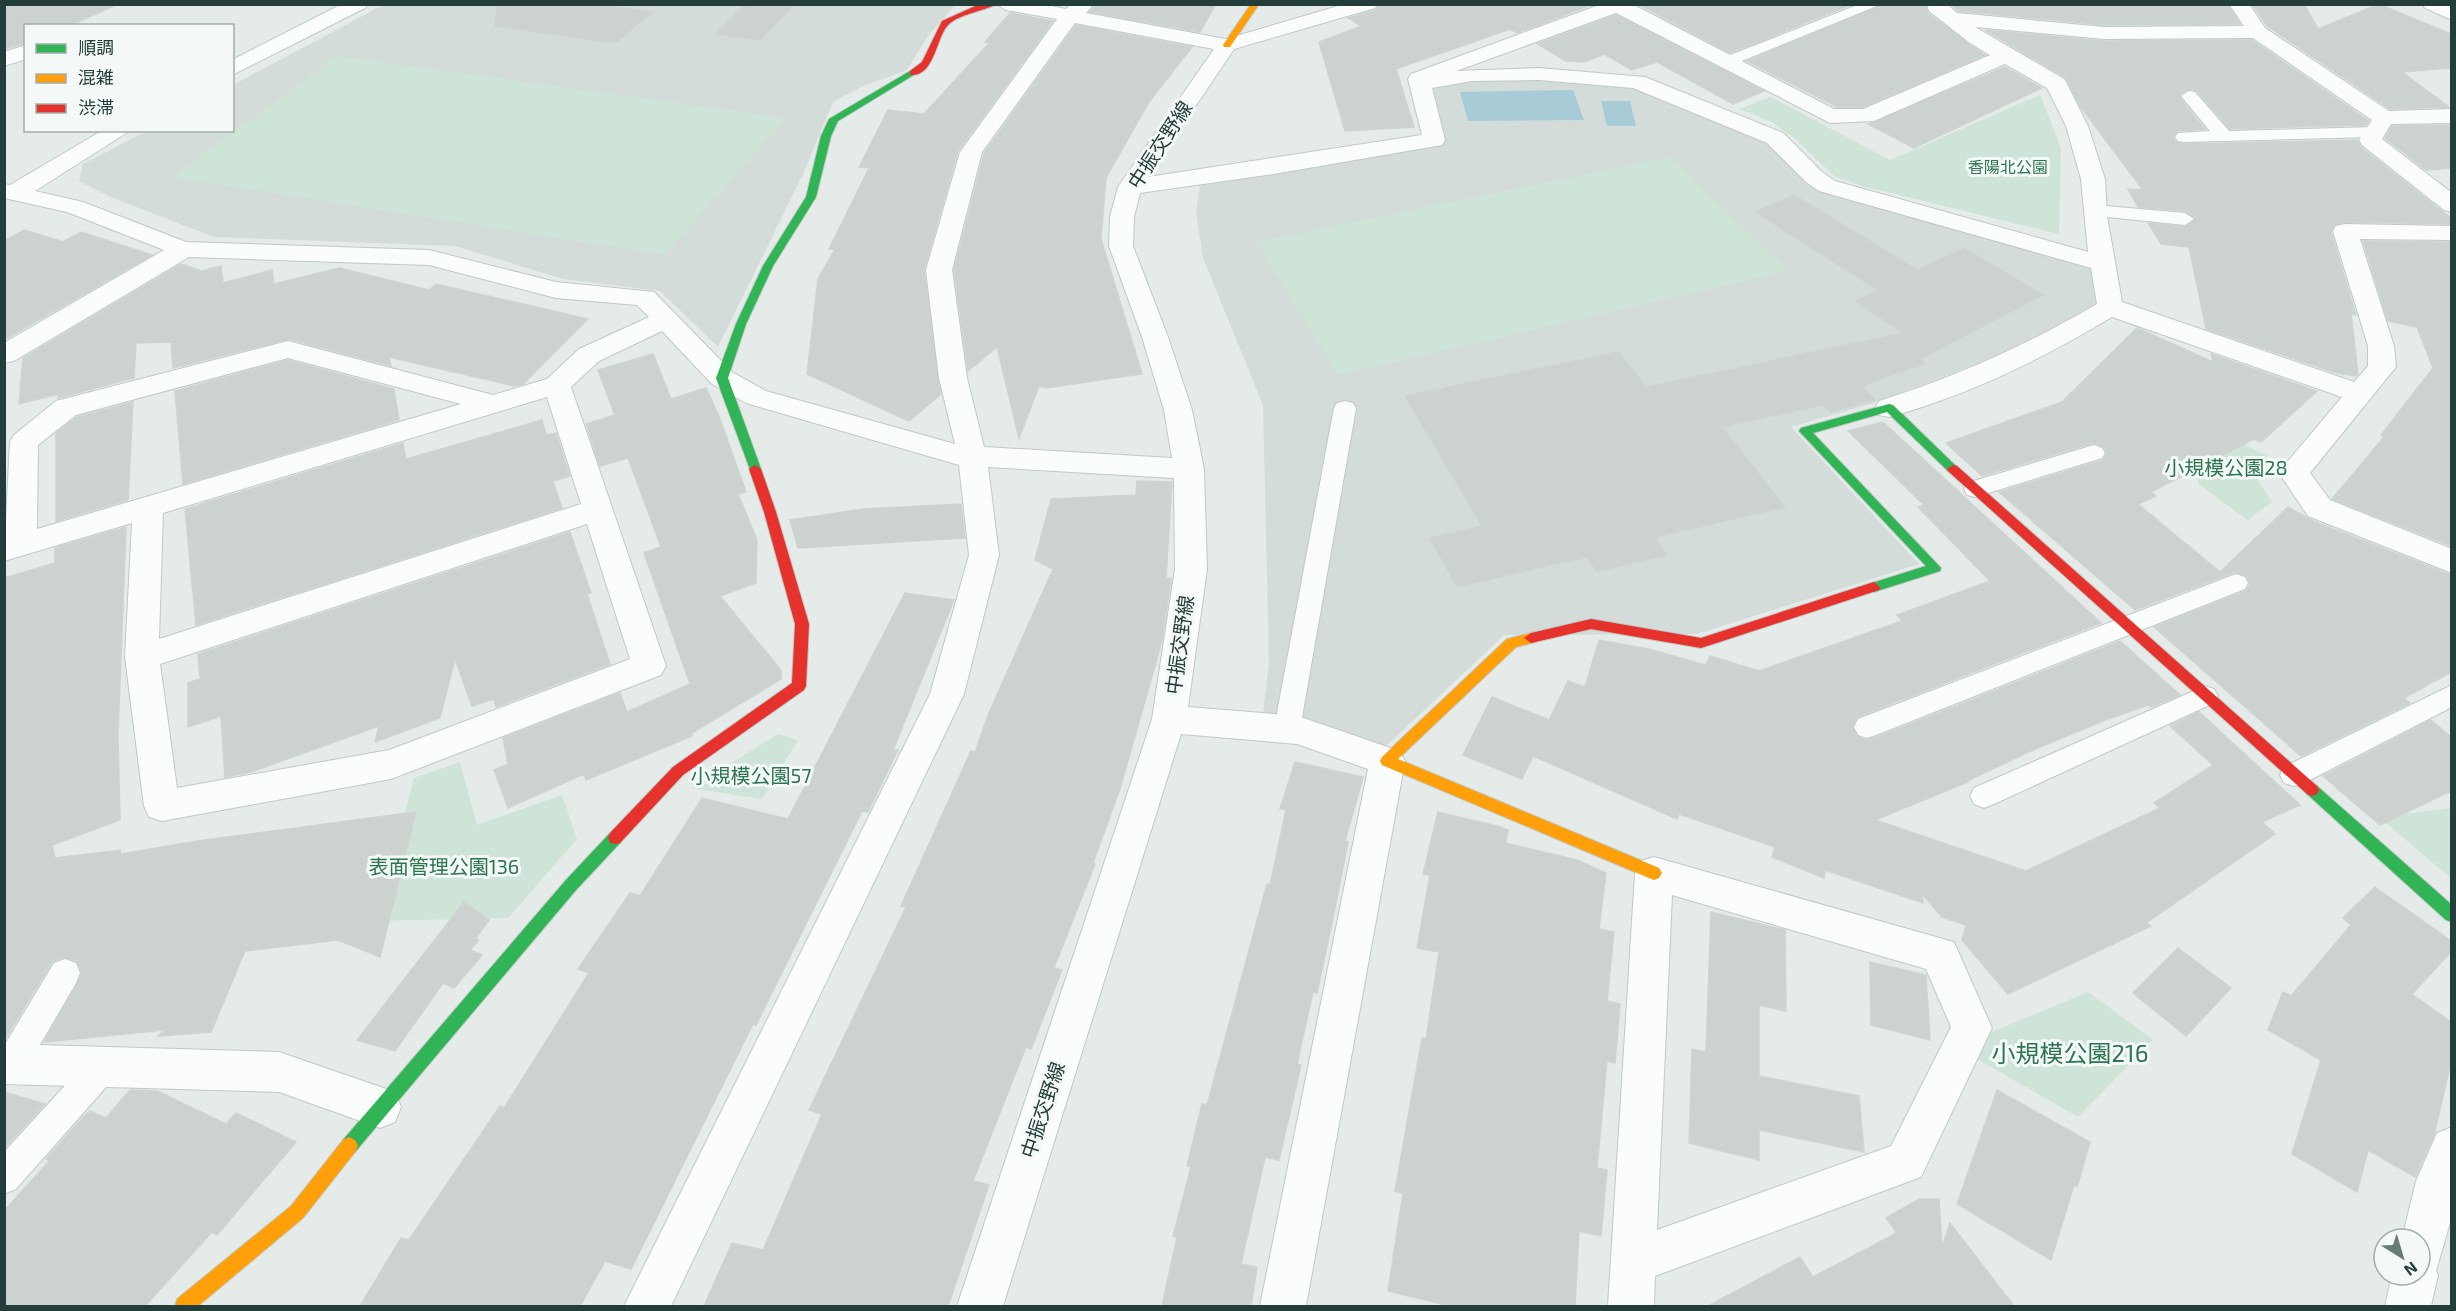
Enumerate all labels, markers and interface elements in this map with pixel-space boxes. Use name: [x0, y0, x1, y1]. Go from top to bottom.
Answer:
legend: [24, 24, 234, 132]
text: 順調: [78, 36, 114, 58]
text: 混雑: [78, 66, 114, 88]
text: 渋滞: [78, 96, 114, 118]
street label: 中振交野線: [1122, 96, 1196, 193]
park label: 香陽北公園: [1968, 157, 2048, 176]
park label: 小規模公園28: [2164, 455, 2288, 479]
street label: 中振交野線: [1160, 594, 1198, 696]
park label: 小規模公園57: [691, 763, 811, 787]
park label: 表面管理公園136: [369, 854, 519, 878]
park label: 小規模公園216: [1992, 1038, 2148, 1067]
street label: 中振交野線: [1015, 1058, 1069, 1161]
north arrow: [2372, 1227, 2432, 1287]
text: N: [2401, 1258, 2422, 1280]

